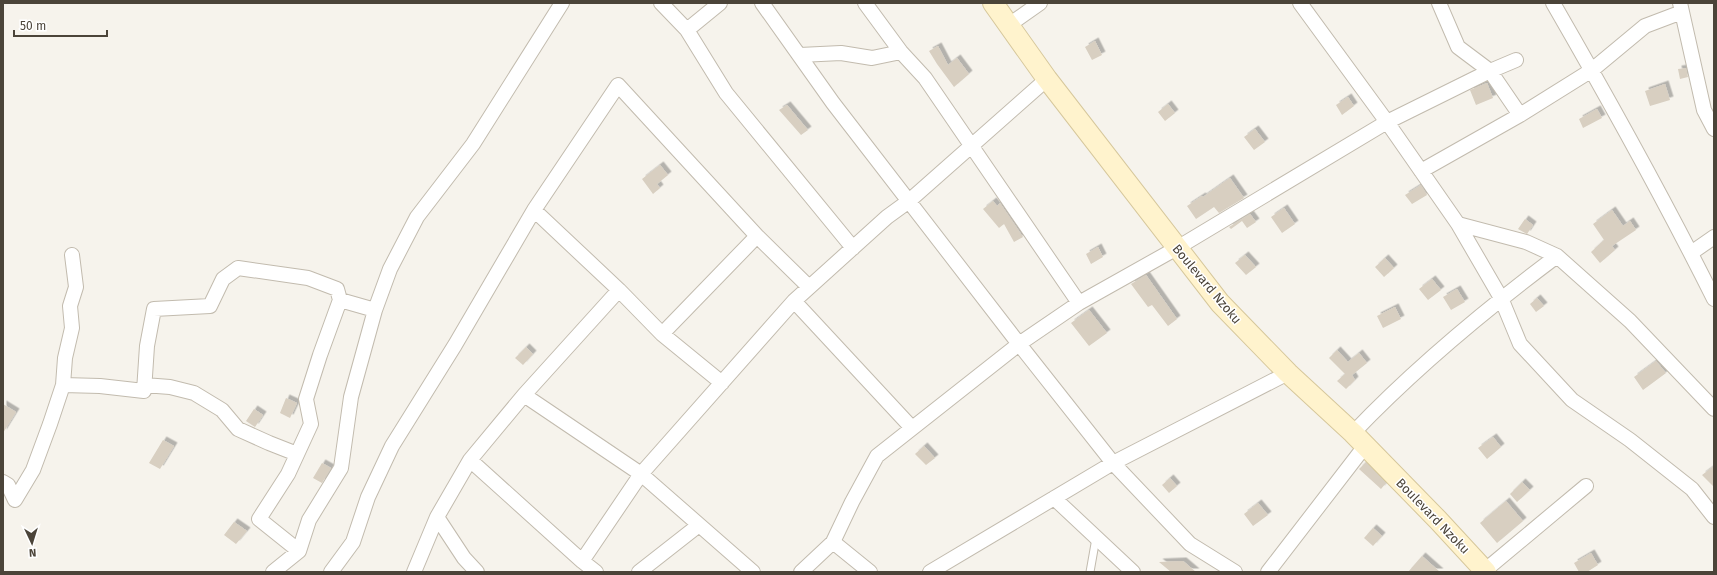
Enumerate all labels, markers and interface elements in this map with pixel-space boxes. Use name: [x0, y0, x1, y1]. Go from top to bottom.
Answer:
scale bar: [14, 12, 107, 38]
text: 50 m: [20, 19, 46, 33]
street label: Boulevard Nzoku: [1169, 241, 1245, 327]
street label: Boulevard Nzoku: [1393, 475, 1473, 557]
north arrow: [12, 523, 52, 563]
text: N: [29, 546, 37, 559]

